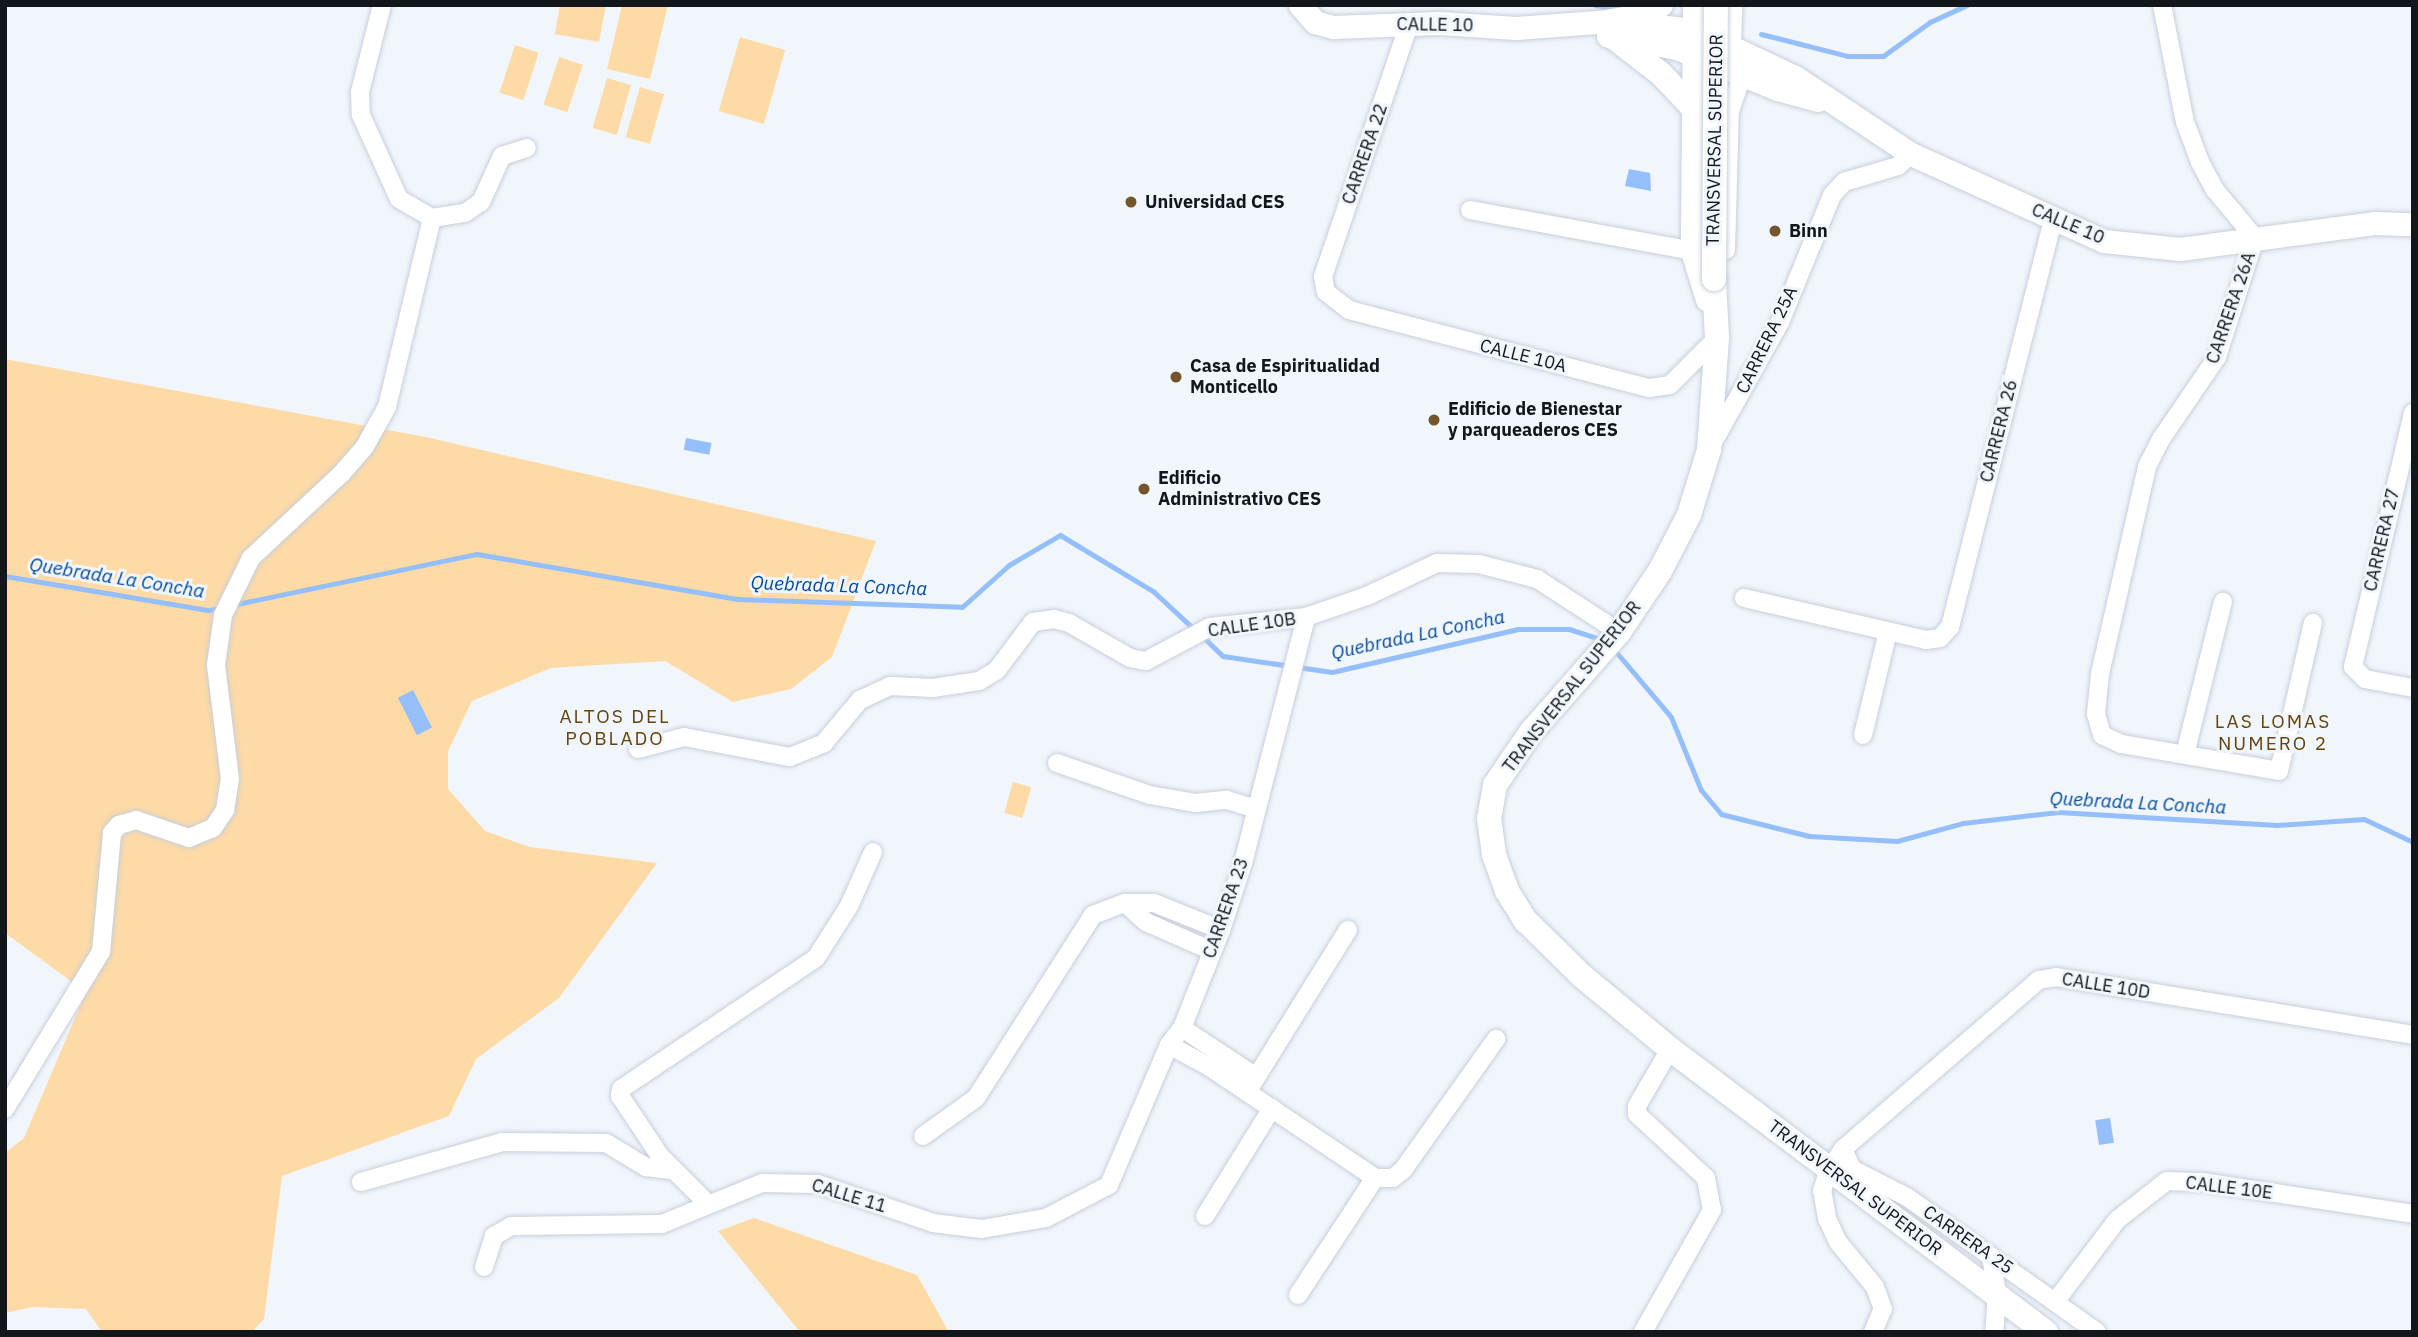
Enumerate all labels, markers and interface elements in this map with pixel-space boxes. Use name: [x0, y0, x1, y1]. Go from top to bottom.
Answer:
street label: CALLE 10: [1396, 14, 1474, 36]
street label: TRANSVERSAL SUPERIOR: [1702, 34, 1728, 246]
street label: CARRERA 22: [1338, 101, 1392, 207]
place label: Universidad CES: [1145, 191, 1285, 213]
marker: Universidad CES: [1123, 194, 1139, 210]
street label: CALLE 10: [2028, 199, 2108, 249]
place label: Binn: [1789, 220, 1828, 242]
marker: Binn: [1767, 223, 1783, 239]
street label: CARRERA 26A: [2202, 249, 2260, 367]
street label: CARRERA 25A: [1732, 283, 1802, 397]
street label: CALLE 10A: [1477, 335, 1569, 377]
place label: Casa de Espiritualidad Monticello: [1190, 356, 1380, 398]
marker: Casa de Espiritualidad Monticello: [1168, 369, 1184, 385]
street label: CARRERA 26: [1976, 377, 2022, 485]
place label: Edificio de Bienestar y parqueaderos CES: [1448, 399, 1622, 442]
marker: Edificio de Bienestar y parqueaderos CES: [1426, 412, 1442, 428]
place label: Edificio Administrativo CES: [1158, 468, 1321, 510]
marker: Edificio Administrativo CES: [1136, 481, 1152, 497]
street label: CARRERA 27: [2360, 486, 2404, 594]
water label: Quebrada La Concha: [28, 553, 206, 603]
water label: Quebrada La Concha: [750, 572, 928, 600]
street label: TRANSVERSAL SUPERIOR: [1498, 597, 1646, 777]
water label: Quebrada La Concha: [1329, 605, 1507, 665]
street label: CALLE 10B: [1207, 608, 1297, 642]
district label: ALTOS DEL POBLADO: [561, 706, 669, 750]
district label: LAS LOMAS NUMERO 2: [2216, 711, 2330, 755]
water label: Quebrada La Concha: [2049, 787, 2227, 819]
street label: CARRERA 23: [1199, 855, 1253, 961]
street label: CALLE 10D: [2060, 968, 2152, 1004]
street label: TRANSVERSAL SUPERIOR: [1764, 1116, 1946, 1260]
street label: CALLE 10E: [2184, 1172, 2274, 1204]
street label: CALLE 11: [809, 1174, 889, 1218]
street label: CARRERA 25: [1919, 1201, 2017, 1279]

